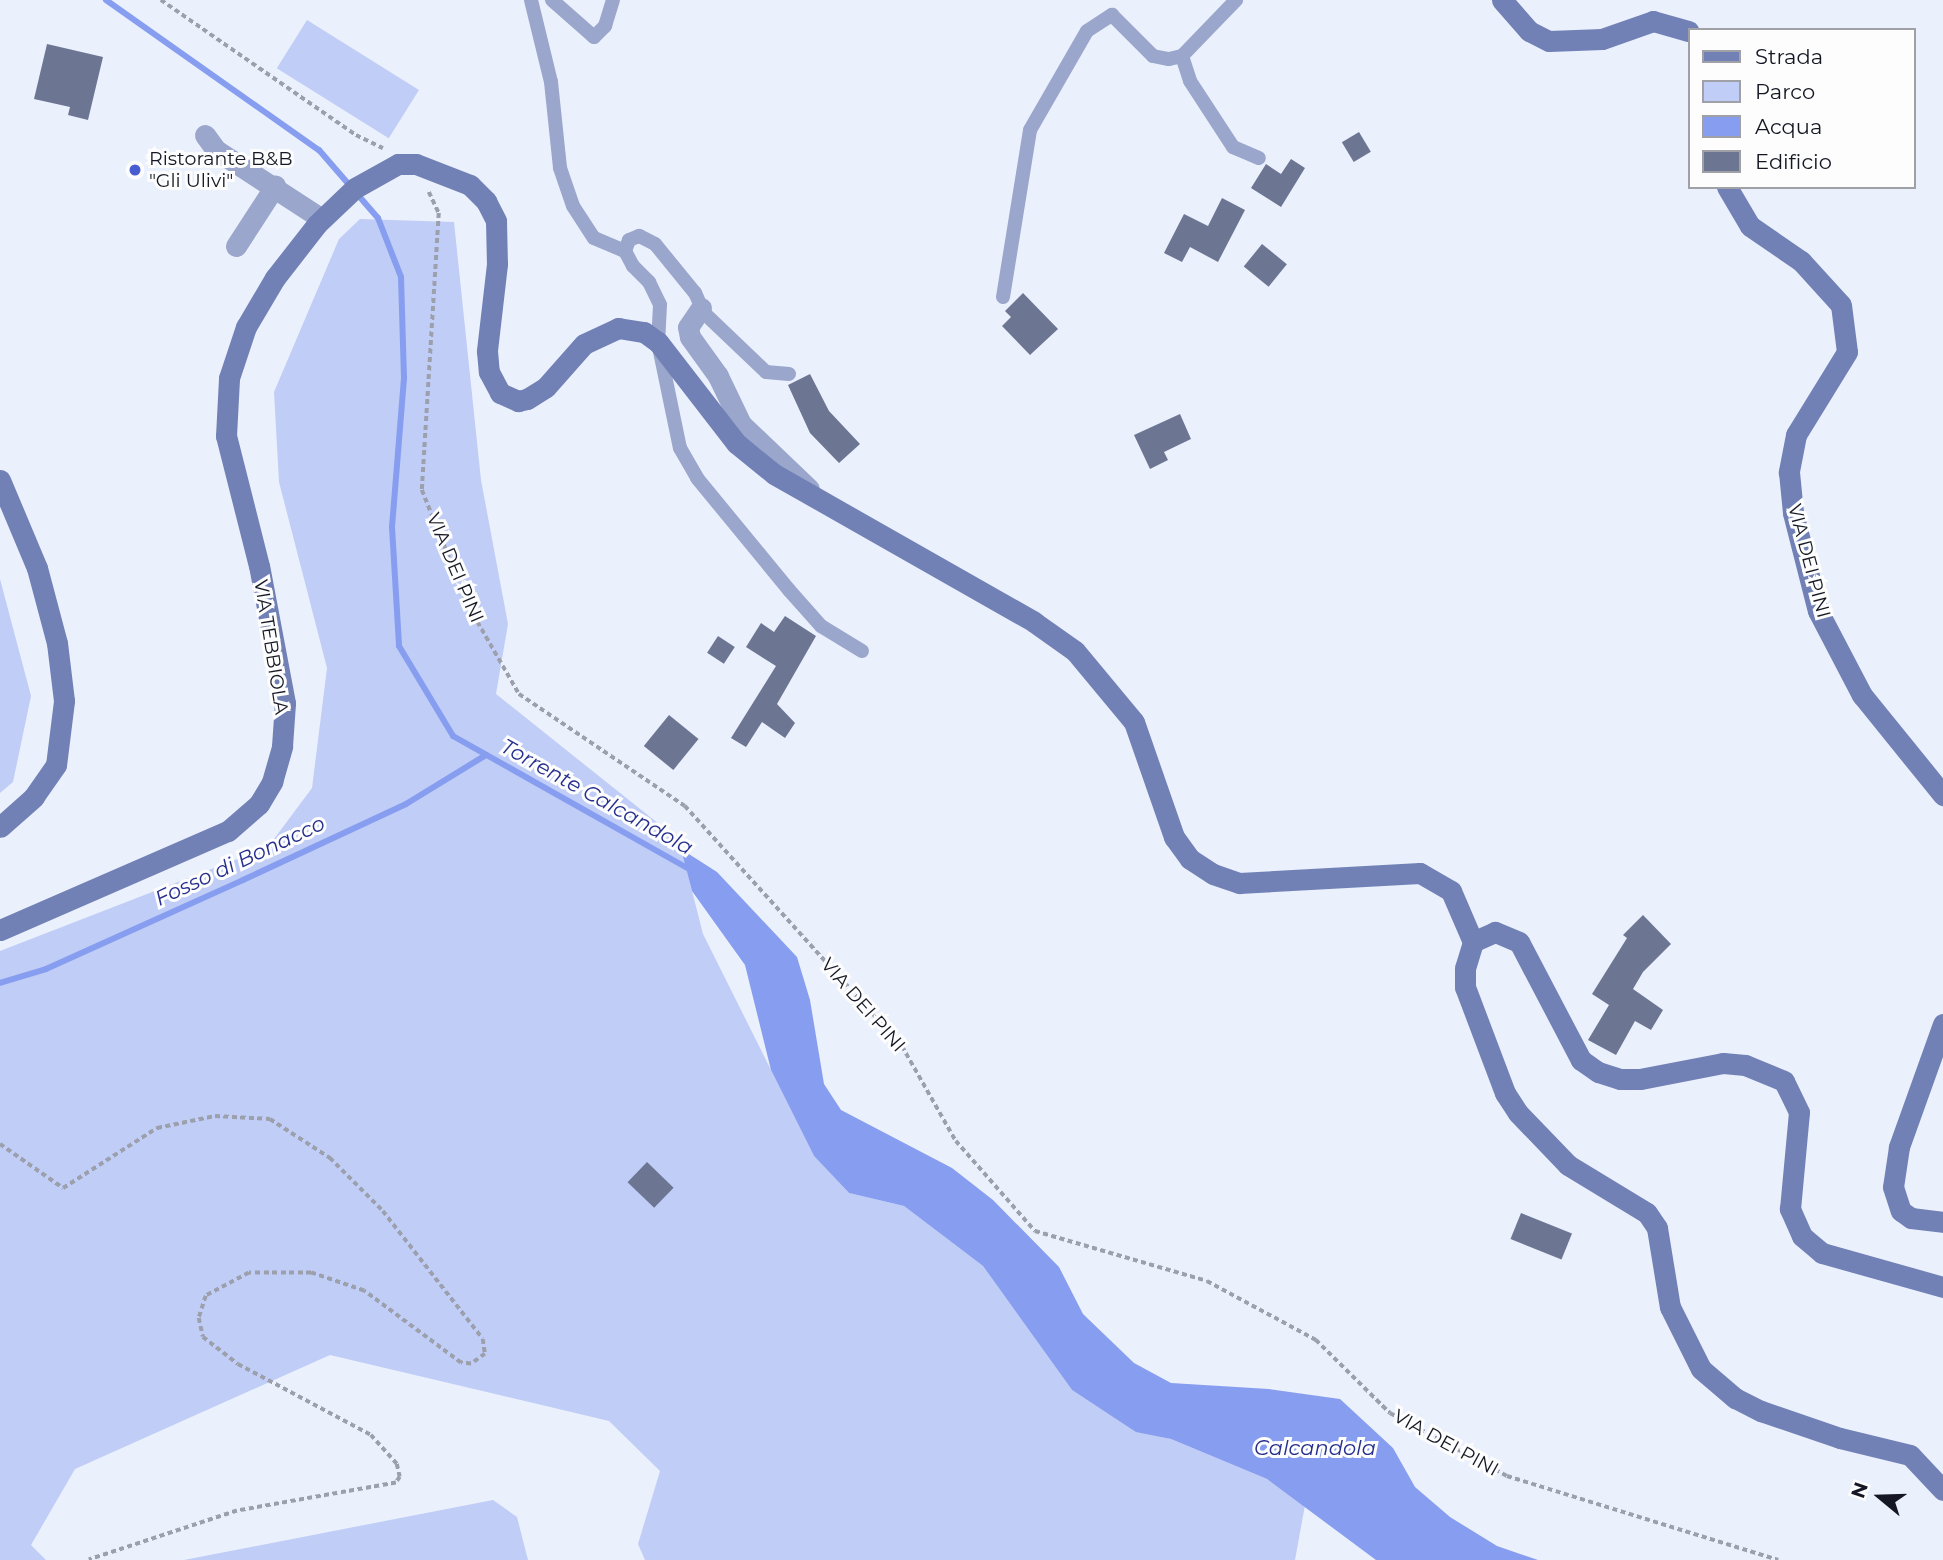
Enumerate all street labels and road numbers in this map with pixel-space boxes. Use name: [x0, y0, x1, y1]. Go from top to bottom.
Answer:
street label: VIA DEI PINI: [1783, 502, 1835, 620]
street label: VIA DEI PINI: [422, 510, 488, 626]
street label: VIA TEBBIOLA: [249, 578, 293, 716]
street label: VIA DEI PINI: [816, 953, 910, 1057]
street label: VIA DEI PINI: [1389, 1405, 1503, 1481]

